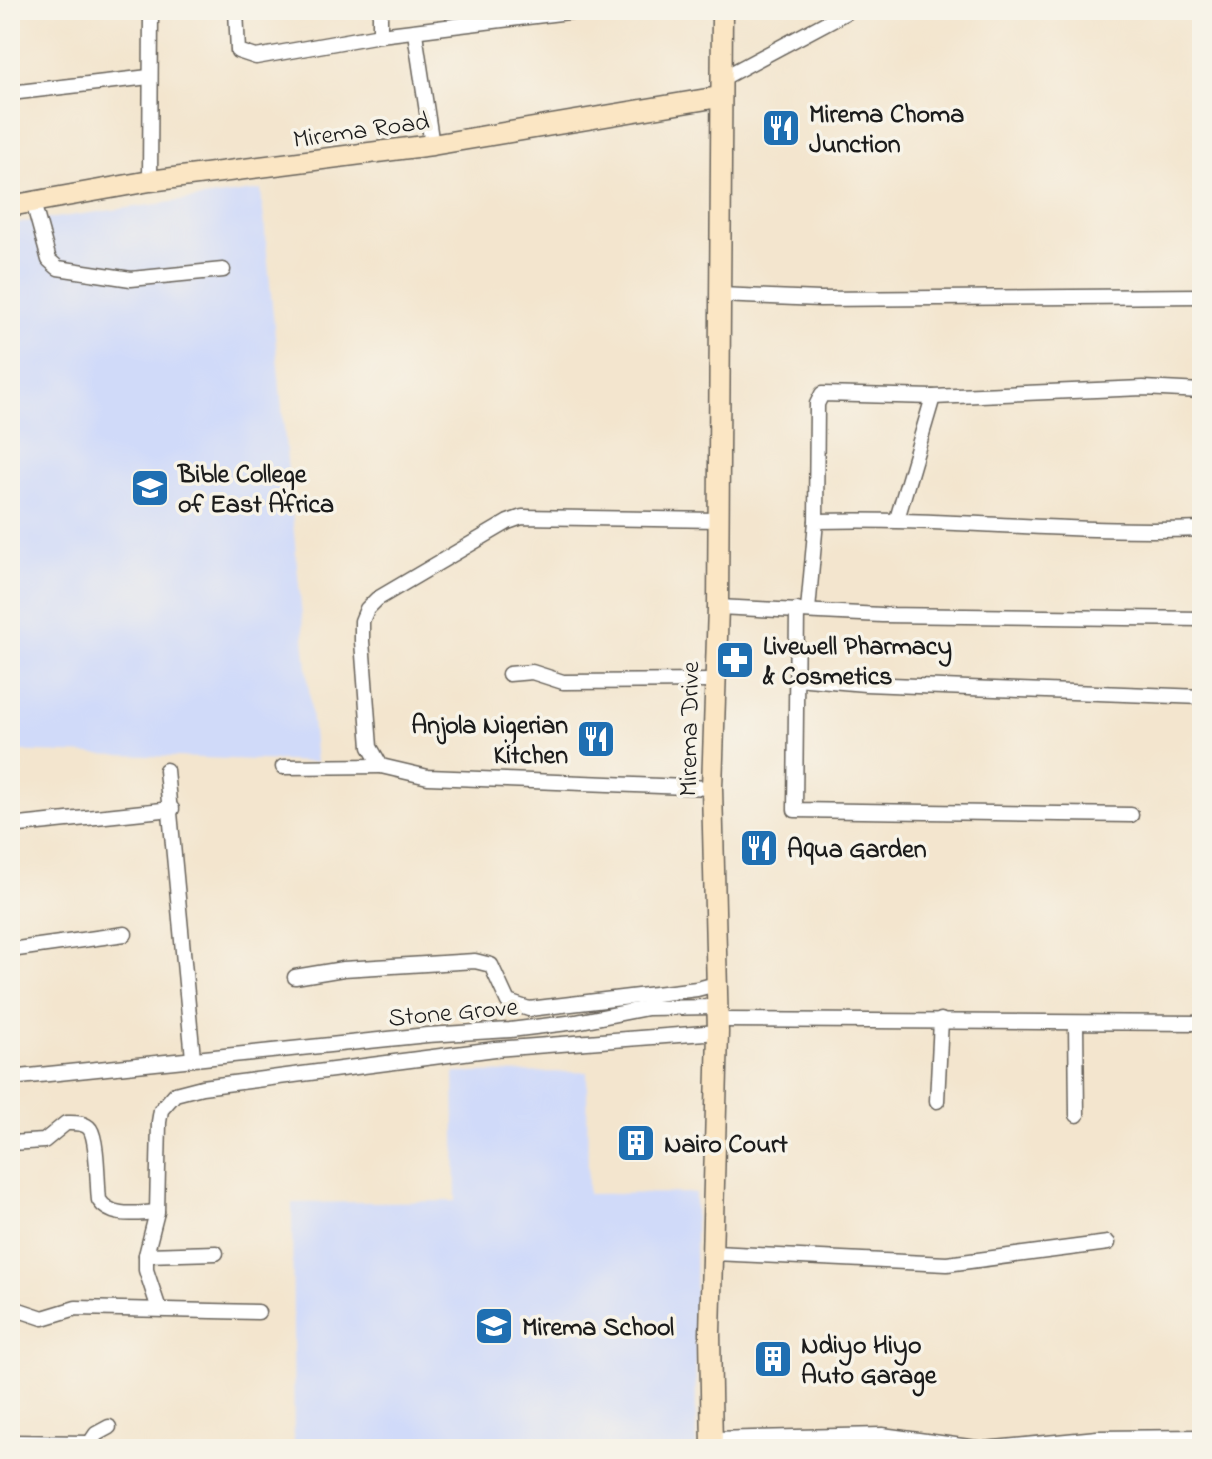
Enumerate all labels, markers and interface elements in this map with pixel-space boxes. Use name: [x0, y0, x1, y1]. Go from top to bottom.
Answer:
place label: Mirema Choma Junction: [809, 97, 964, 165]
street label: Mirema Road: [291, 104, 432, 160]
restaurant icon: Mirema Choma Junction: [760, 107, 802, 149]
place label: Bible College of East Africa: [177, 457, 334, 525]
school or university icon: Bible College of East Africa: [129, 467, 171, 509]
place label: Livewell Pharmacy & Cosmetics: [762, 629, 952, 697]
pharmacy icon: Livewell Pharmacy & Cosmetics: [714, 639, 756, 681]
street label: Mirema Drive: [671, 661, 711, 797]
place label: Anjola Nigerian Kitchen: [411, 708, 568, 776]
restaurant icon: Anjola Nigerian Kitchen: [575, 718, 617, 760]
restaurant icon: Aqua Garden: [738, 827, 780, 869]
place label: Aqua Garden: [787, 832, 927, 870]
street label: Stone Grove: [387, 989, 520, 1039]
building icon: Nairo Court: [615, 1122, 657, 1164]
place label: Nairo Court: [664, 1127, 788, 1165]
school or university icon: Mirema School: [473, 1305, 515, 1347]
place label: Mirema School: [522, 1310, 674, 1348]
place label: Ndiyo Hiyo Auto Garage: [801, 1328, 938, 1397]
building icon: Ndiyo Hiyo Auto Garage: [752, 1338, 794, 1380]

